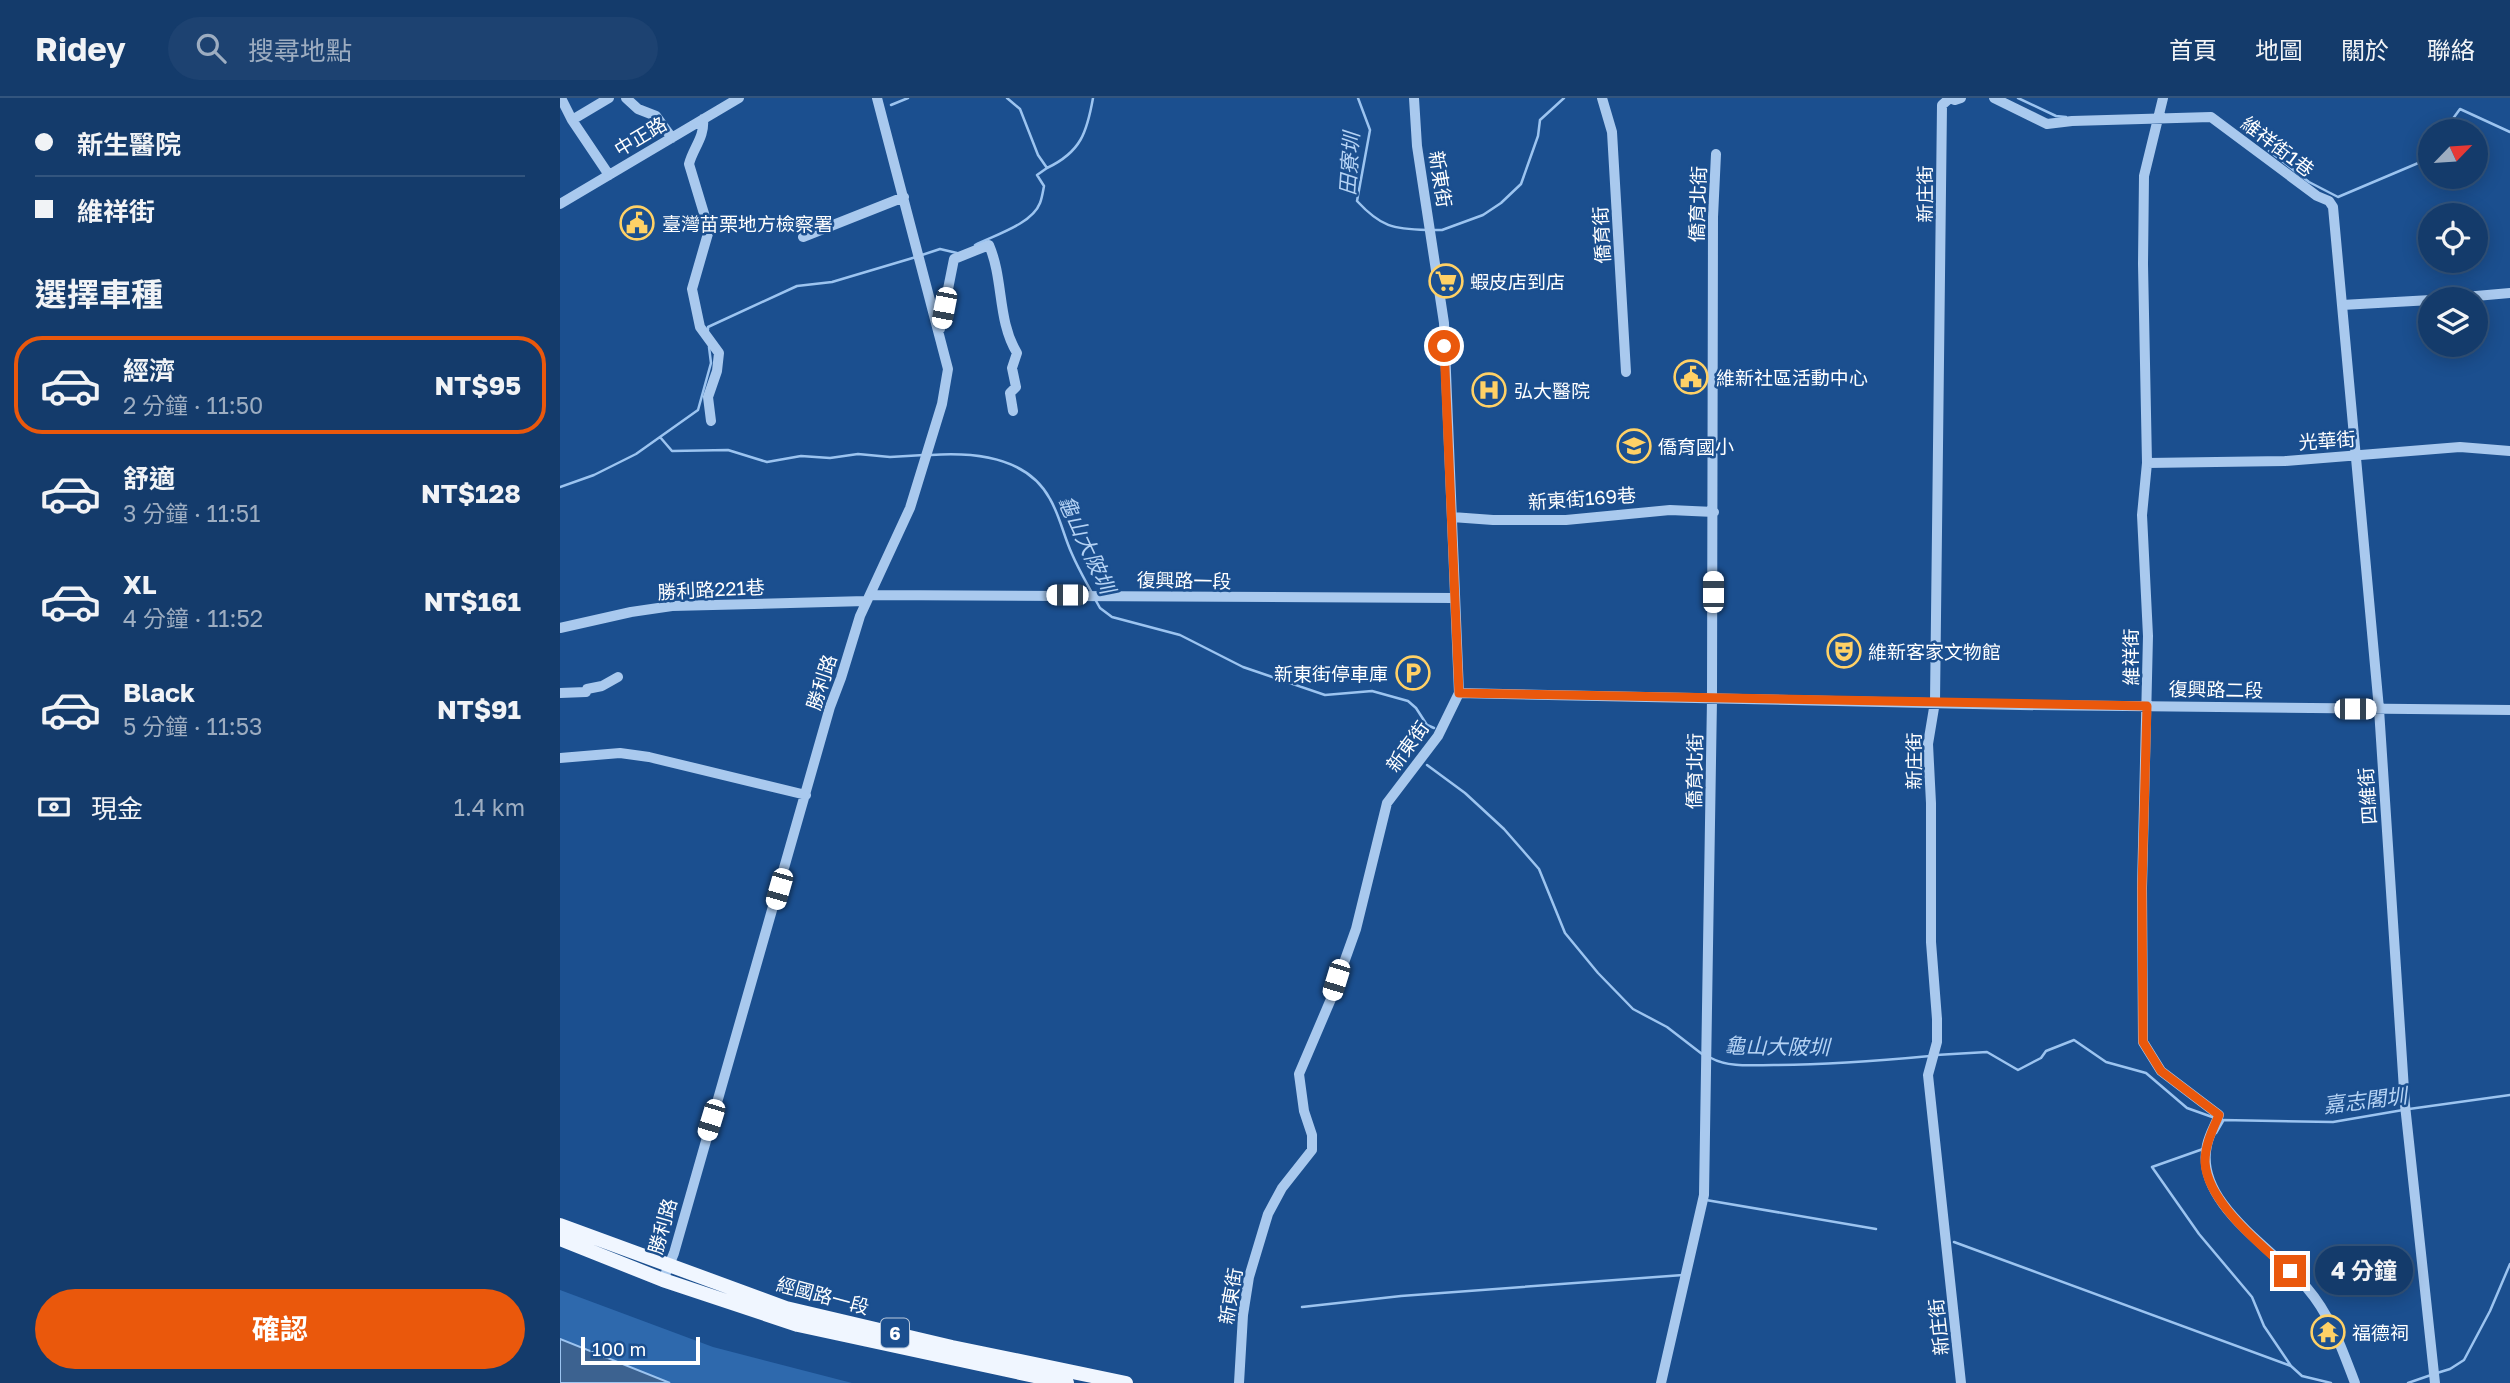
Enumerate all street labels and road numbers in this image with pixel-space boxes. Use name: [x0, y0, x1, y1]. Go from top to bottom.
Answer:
street label: 中正路: [610, 111, 670, 161]
street label: 維祥街1巷: [2237, 111, 2319, 181]
street label: 新東街: [1425, 149, 1457, 209]
street label: 新庄街: [1913, 165, 1936, 223]
street label: 僑育北街: [1684, 166, 1710, 242]
street label: 僑育街: [1588, 206, 1614, 264]
street label: 光華街: [2298, 427, 2356, 453]
street label: 新東街169巷: [1527, 483, 1637, 513]
street label: 復興路一段: [1136, 568, 1232, 592]
street label: 勝利路221巷: [657, 575, 765, 603]
street label: 維祥街: [2119, 628, 2142, 686]
street label: 勝利路: [801, 651, 841, 713]
street label: 復興路二段: [2168, 677, 2264, 701]
street label: 新東街: [1381, 716, 1433, 776]
street label: 新庄街: [1902, 732, 1925, 790]
street label: 僑育北街: [1682, 733, 1706, 809]
street label: 四維街: [2354, 767, 2380, 825]
street label: 勝利路: [643, 1195, 681, 1257]
street label: 新東街: [1214, 1266, 1246, 1326]
street label: 經國路一段: [774, 1272, 872, 1318]
street label: 新庄街: [1924, 1297, 1952, 1357]
road number: 6: [881, 1318, 909, 1348]

